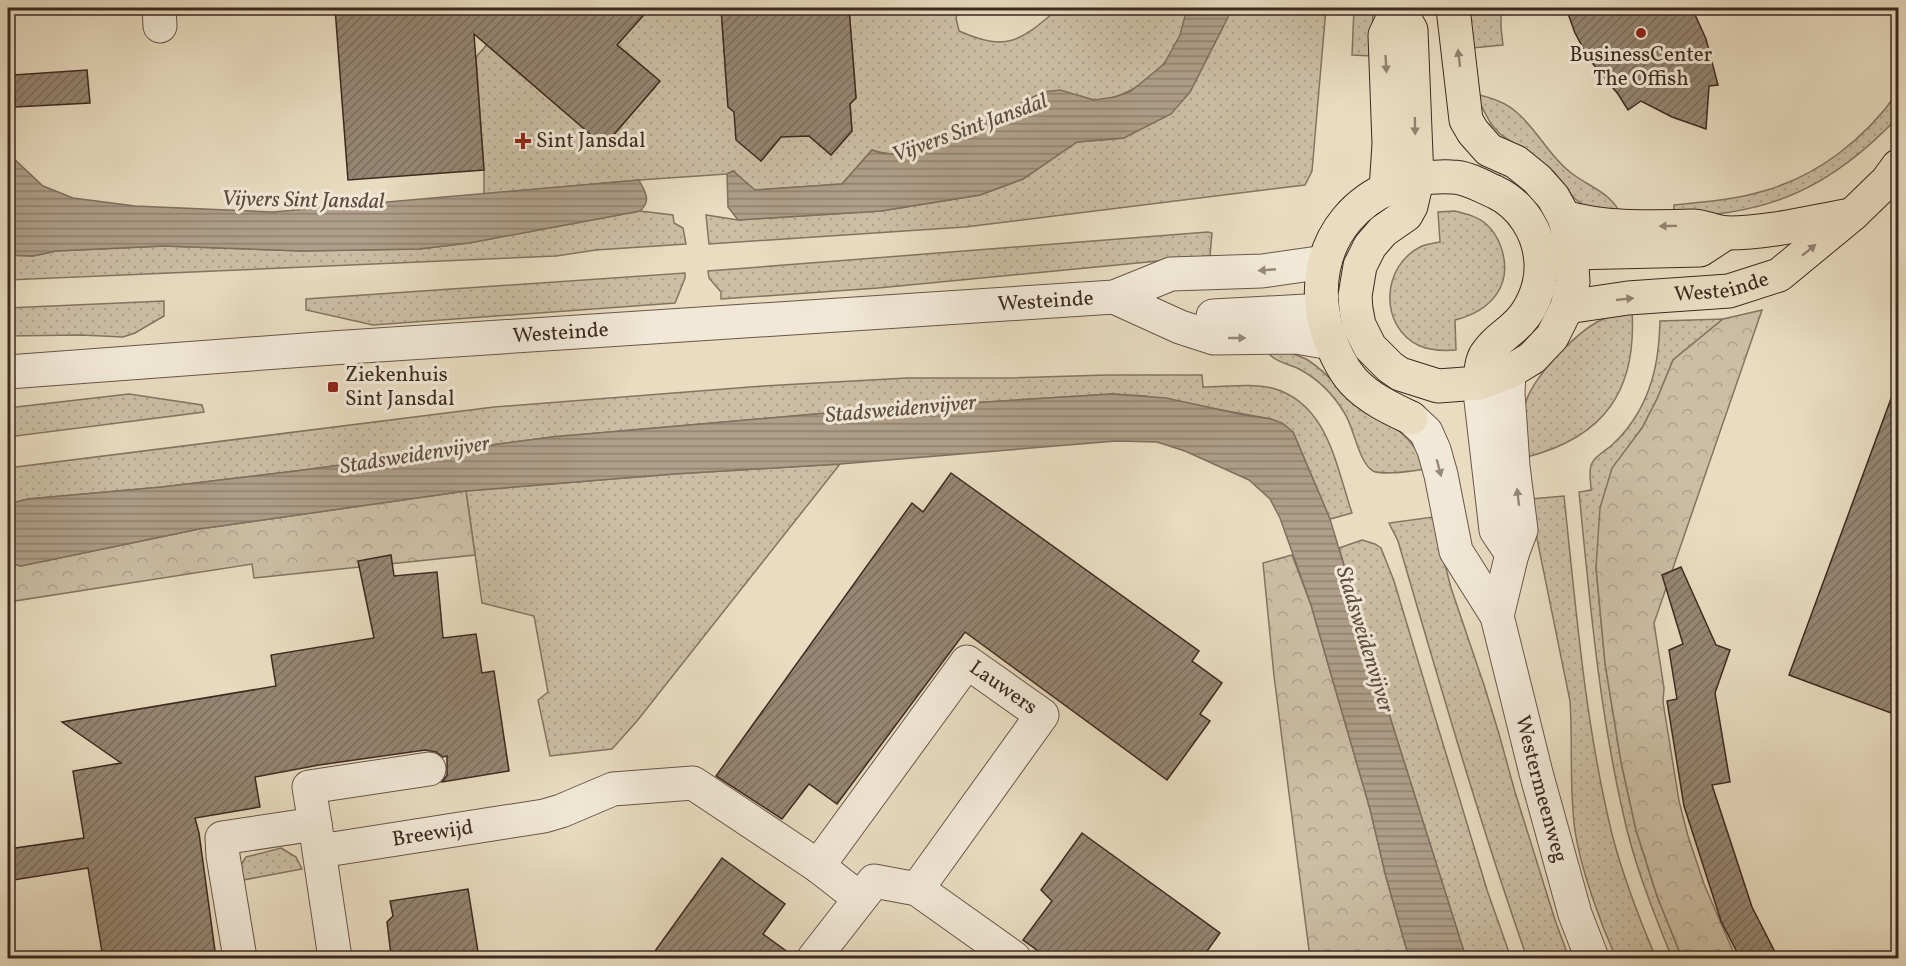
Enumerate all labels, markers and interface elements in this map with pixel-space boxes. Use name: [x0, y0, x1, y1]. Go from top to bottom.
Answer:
marker: BusinessCenter The Offish: [1634, 26, 1648, 40]
place label: BusinessCenter The Offish: [1570, 41, 1713, 94]
one-way arrow: [1454, 48, 1464, 67]
one-way arrow: [1381, 54, 1390, 73]
water label: Vijvers Sint Jansdal: [888, 86, 1053, 172]
one-way arrow: [1410, 117, 1420, 136]
place label: Sint Jansdal: [536, 127, 646, 156]
marker: Sint Jansdal: [514, 132, 532, 150]
water label: Vijvers Sint Jansdal: [221, 184, 385, 218]
one-way arrow: [1659, 222, 1678, 231]
one-way arrow: [1801, 244, 1817, 257]
one-way arrow: [1258, 265, 1277, 275]
street label: Westeinde: [1673, 265, 1773, 309]
street label: Westeinde: [997, 284, 1095, 319]
one-way arrow: [1616, 294, 1635, 304]
street label: Westeinde: [512, 315, 610, 351]
one-way arrow: [1227, 333, 1246, 343]
place label: Ziekenhuis Sint Jansdal: [345, 361, 455, 414]
marker: Ziekenhuis Sint Jansdal: [326, 380, 340, 394]
water label: Stadsweidenvijver: [824, 388, 979, 432]
water label: Stadsweidenvijver: [338, 429, 493, 483]
one-way arrow: [1435, 459, 1444, 477]
one-way arrow: [1513, 488, 1522, 507]
water label: Stadsweidenvijver: [1327, 563, 1401, 718]
street label: Lauwers: [963, 653, 1043, 722]
street label: Westermeenweg: [1508, 712, 1575, 866]
street label: Breewijd: [390, 813, 475, 854]

